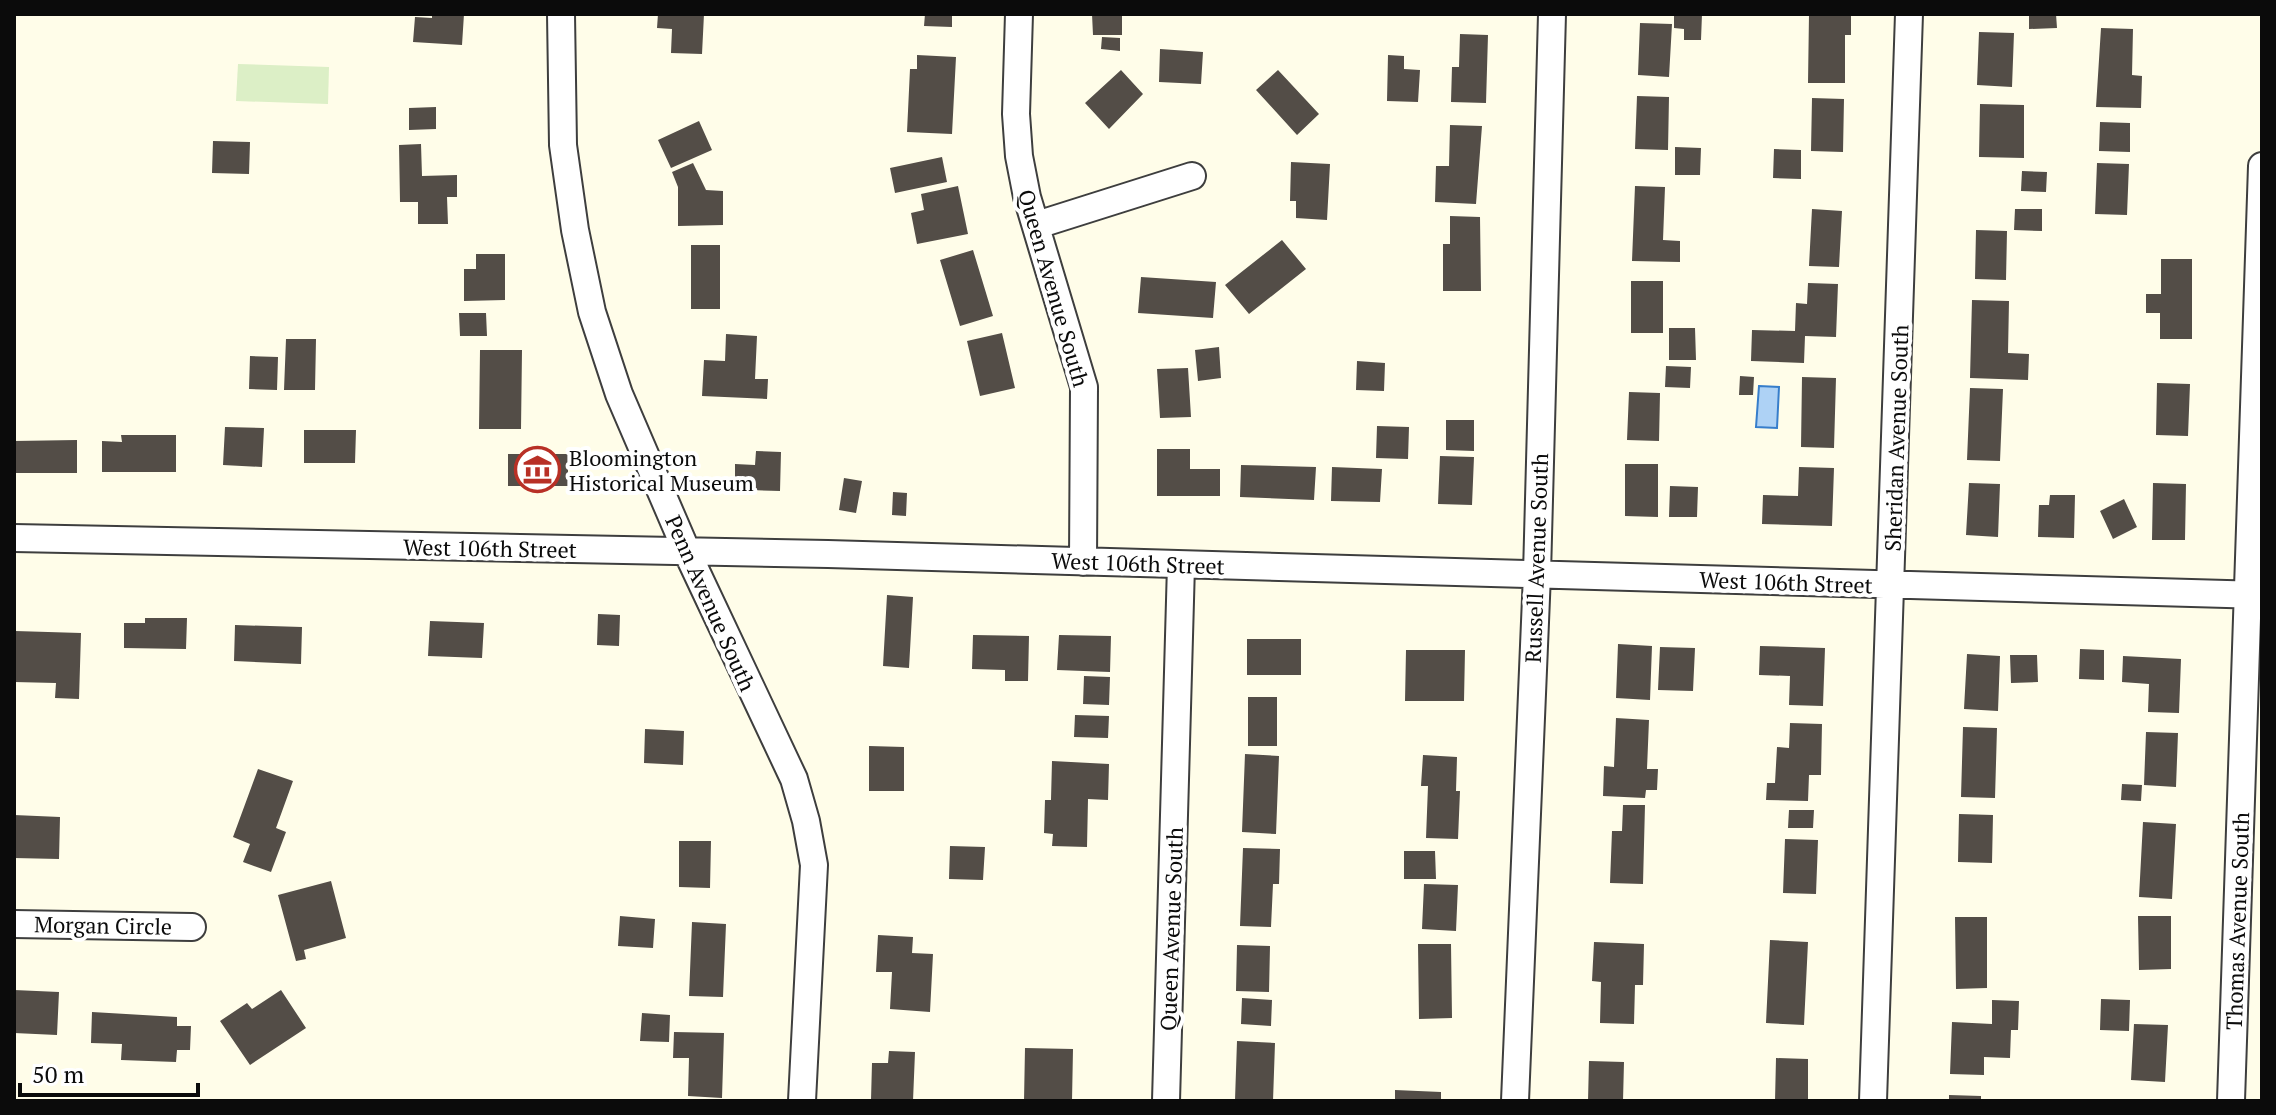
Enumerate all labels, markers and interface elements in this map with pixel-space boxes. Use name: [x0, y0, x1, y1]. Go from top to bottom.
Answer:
street label: Queen Avenue South: [1012, 186, 1096, 390]
street label: Sheridan Avenue South: [1878, 324, 1914, 552]
place label: Bloomington Historical Museum: [569, 443, 754, 497]
museum icon: Bloomington Historical Museum: [514, 446, 562, 494]
street label: Russell Avenue South: [1518, 452, 1554, 663]
street label: Penn Avenue South: [659, 510, 763, 696]
street label: West 106th Street: [403, 532, 577, 564]
street label: West 106th Street: [1051, 545, 1225, 581]
street label: West 106th Street: [1699, 564, 1873, 600]
street label: Thomas Avenue South: [2219, 811, 2255, 1031]
street label: Queen Avenue South: [1153, 826, 1189, 1031]
street label: Morgan Circle: [34, 909, 172, 941]
scale bar: [20, 1047, 198, 1097]
text: 50 m: [32, 1058, 84, 1090]

